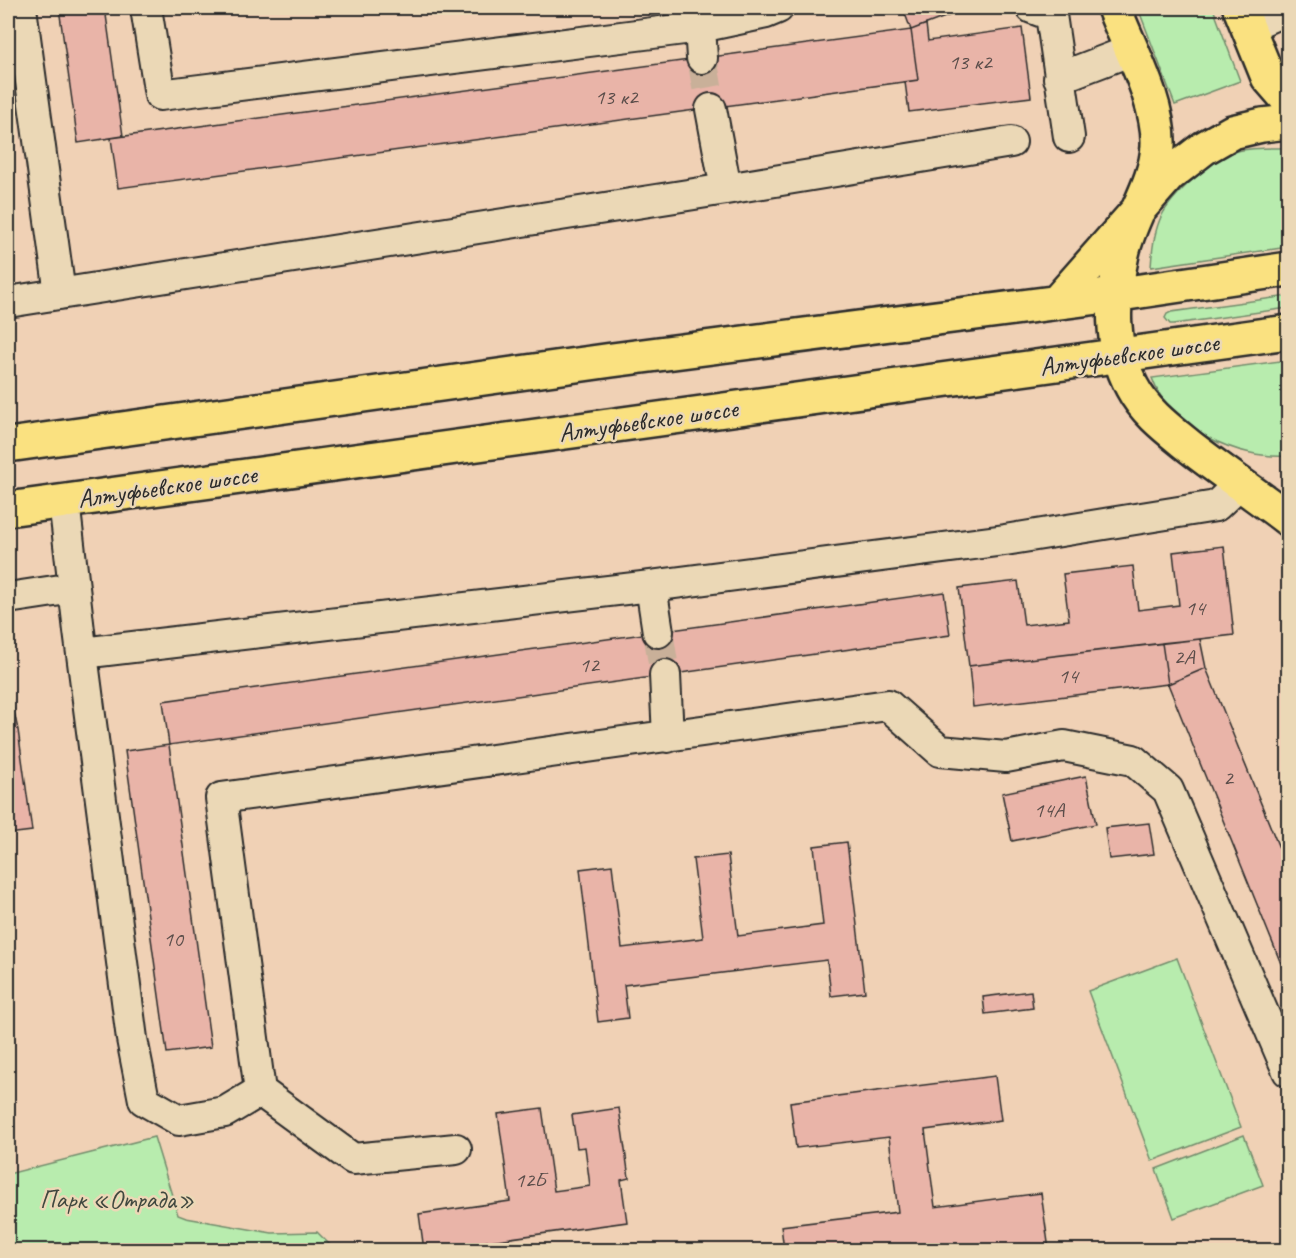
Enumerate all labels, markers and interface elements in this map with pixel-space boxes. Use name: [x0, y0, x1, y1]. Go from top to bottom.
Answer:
house number: 13 к2: [948, 48, 994, 76]
house number: 13 к2: [594, 83, 640, 111]
street label: Алтуфьевское шоссе: [1038, 325, 1222, 383]
street label: Алтуфьевское шоссе: [557, 391, 741, 449]
street label: Алтуфьевское шоссе: [76, 457, 260, 515]
house number: 14: [1185, 594, 1207, 622]
house number: 2А: [1174, 643, 1195, 671]
house number: 12: [579, 651, 601, 679]
house number: 14: [1058, 662, 1080, 690]
house number: 2: [1223, 764, 1235, 792]
house number: 14А: [1034, 796, 1065, 824]
house number: 10: [163, 925, 185, 953]
house number: 12Б: [515, 1166, 549, 1194]
park label: Парк «Отрада»: [40, 1183, 194, 1216]

